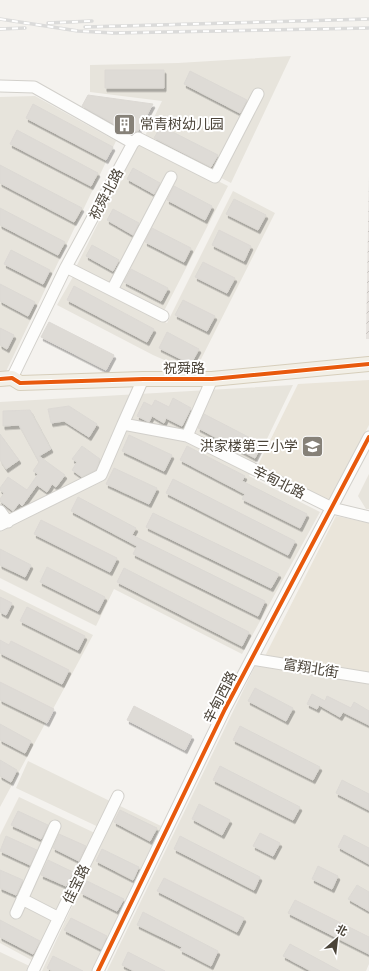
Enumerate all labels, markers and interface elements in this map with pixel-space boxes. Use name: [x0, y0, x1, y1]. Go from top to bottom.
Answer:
building icon: 常青树幼儿园: [112, 111, 138, 137]
place label: 常青树幼儿园: [140, 115, 224, 133]
street label: 祝舜北路: [85, 165, 127, 223]
street label: 祝舜路: [163, 359, 205, 377]
school or university icon: 洪家楼第三小学: [300, 433, 326, 459]
place label: 洪家楼第三小学: [200, 437, 298, 455]
street label: 辛甸北路: [250, 462, 308, 502]
street label: 富翔北街: [282, 655, 340, 681]
street label: 辛甸西路: [199, 668, 241, 726]
street label: 佳宝路: [59, 861, 93, 907]
north arrow: [317, 919, 357, 959]
text: 北: [334, 921, 350, 939]

